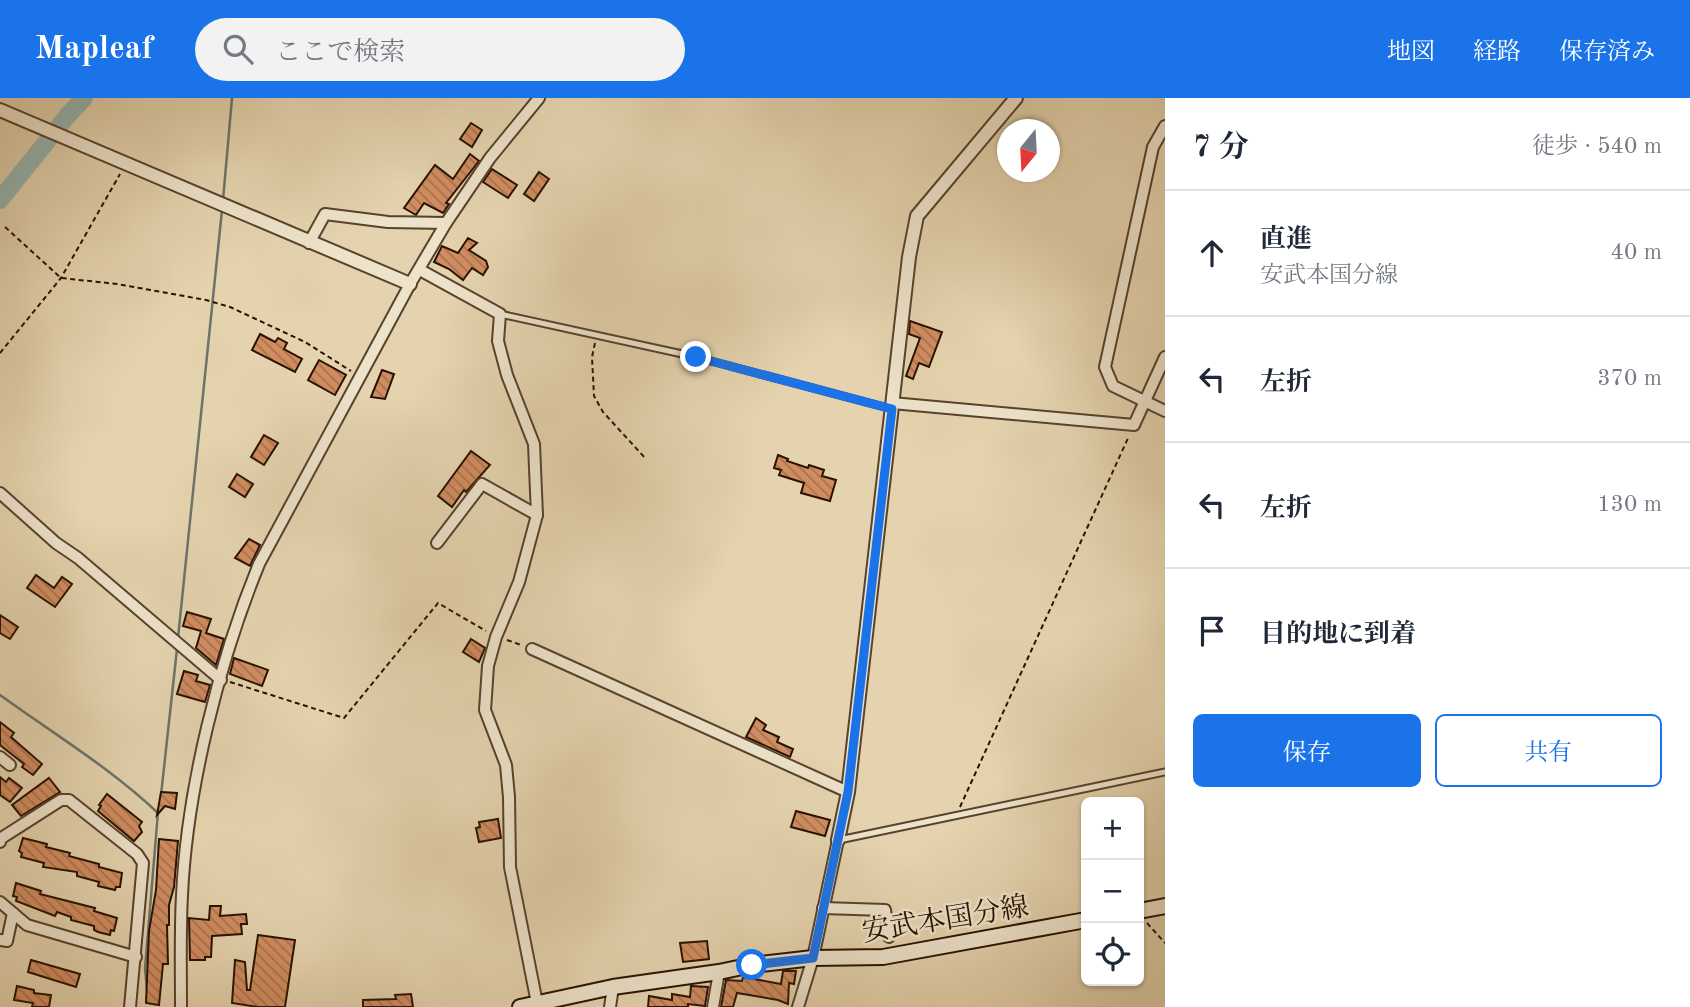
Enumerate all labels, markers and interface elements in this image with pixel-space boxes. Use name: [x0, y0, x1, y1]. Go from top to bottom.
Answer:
search box: [195, 18, 685, 81]
icon: search: [219, 30, 257, 68]
text: Mapleaf: [35, 33, 153, 66]
text: ここで検索: [275, 40, 405, 66]
text: 地図: [1387, 41, 1435, 65]
text: 経路: [1473, 41, 1521, 65]
text: 保存済み: [1559, 41, 1655, 65]
north arrow: [997, 119, 1060, 182]
text: 7 分: [1193, 133, 1249, 163]
text: 徒歩 · 540 m: [1532, 135, 1662, 158]
text: 直進: [1260, 227, 1312, 253]
icon: ahead: [1193, 234, 1231, 272]
text: 40 m: [1611, 241, 1662, 264]
text: 安武本国分線: [1260, 264, 1398, 287]
route end: [680, 341, 711, 372]
icon: left: [1193, 360, 1231, 398]
text: 370 m: [1597, 367, 1662, 390]
text: 左折: [1260, 370, 1312, 396]
icon: left: [1193, 486, 1231, 524]
text: 130 m: [1597, 493, 1662, 516]
text: 左折: [1260, 496, 1312, 522]
icon: arrive: [1193, 612, 1231, 650]
text: 目的地に到着: [1260, 622, 1416, 648]
button: 保存: [1193, 714, 1421, 787]
button: 共有: [1435, 714, 1662, 787]
map controls: [1081, 797, 1144, 986]
button: +: [1081, 797, 1144, 860]
button: −: [1081, 860, 1144, 923]
street label: 安武本国分線: [860, 891, 1031, 948]
button: locate: [1081, 923, 1144, 986]
route start: [736, 949, 767, 980]

